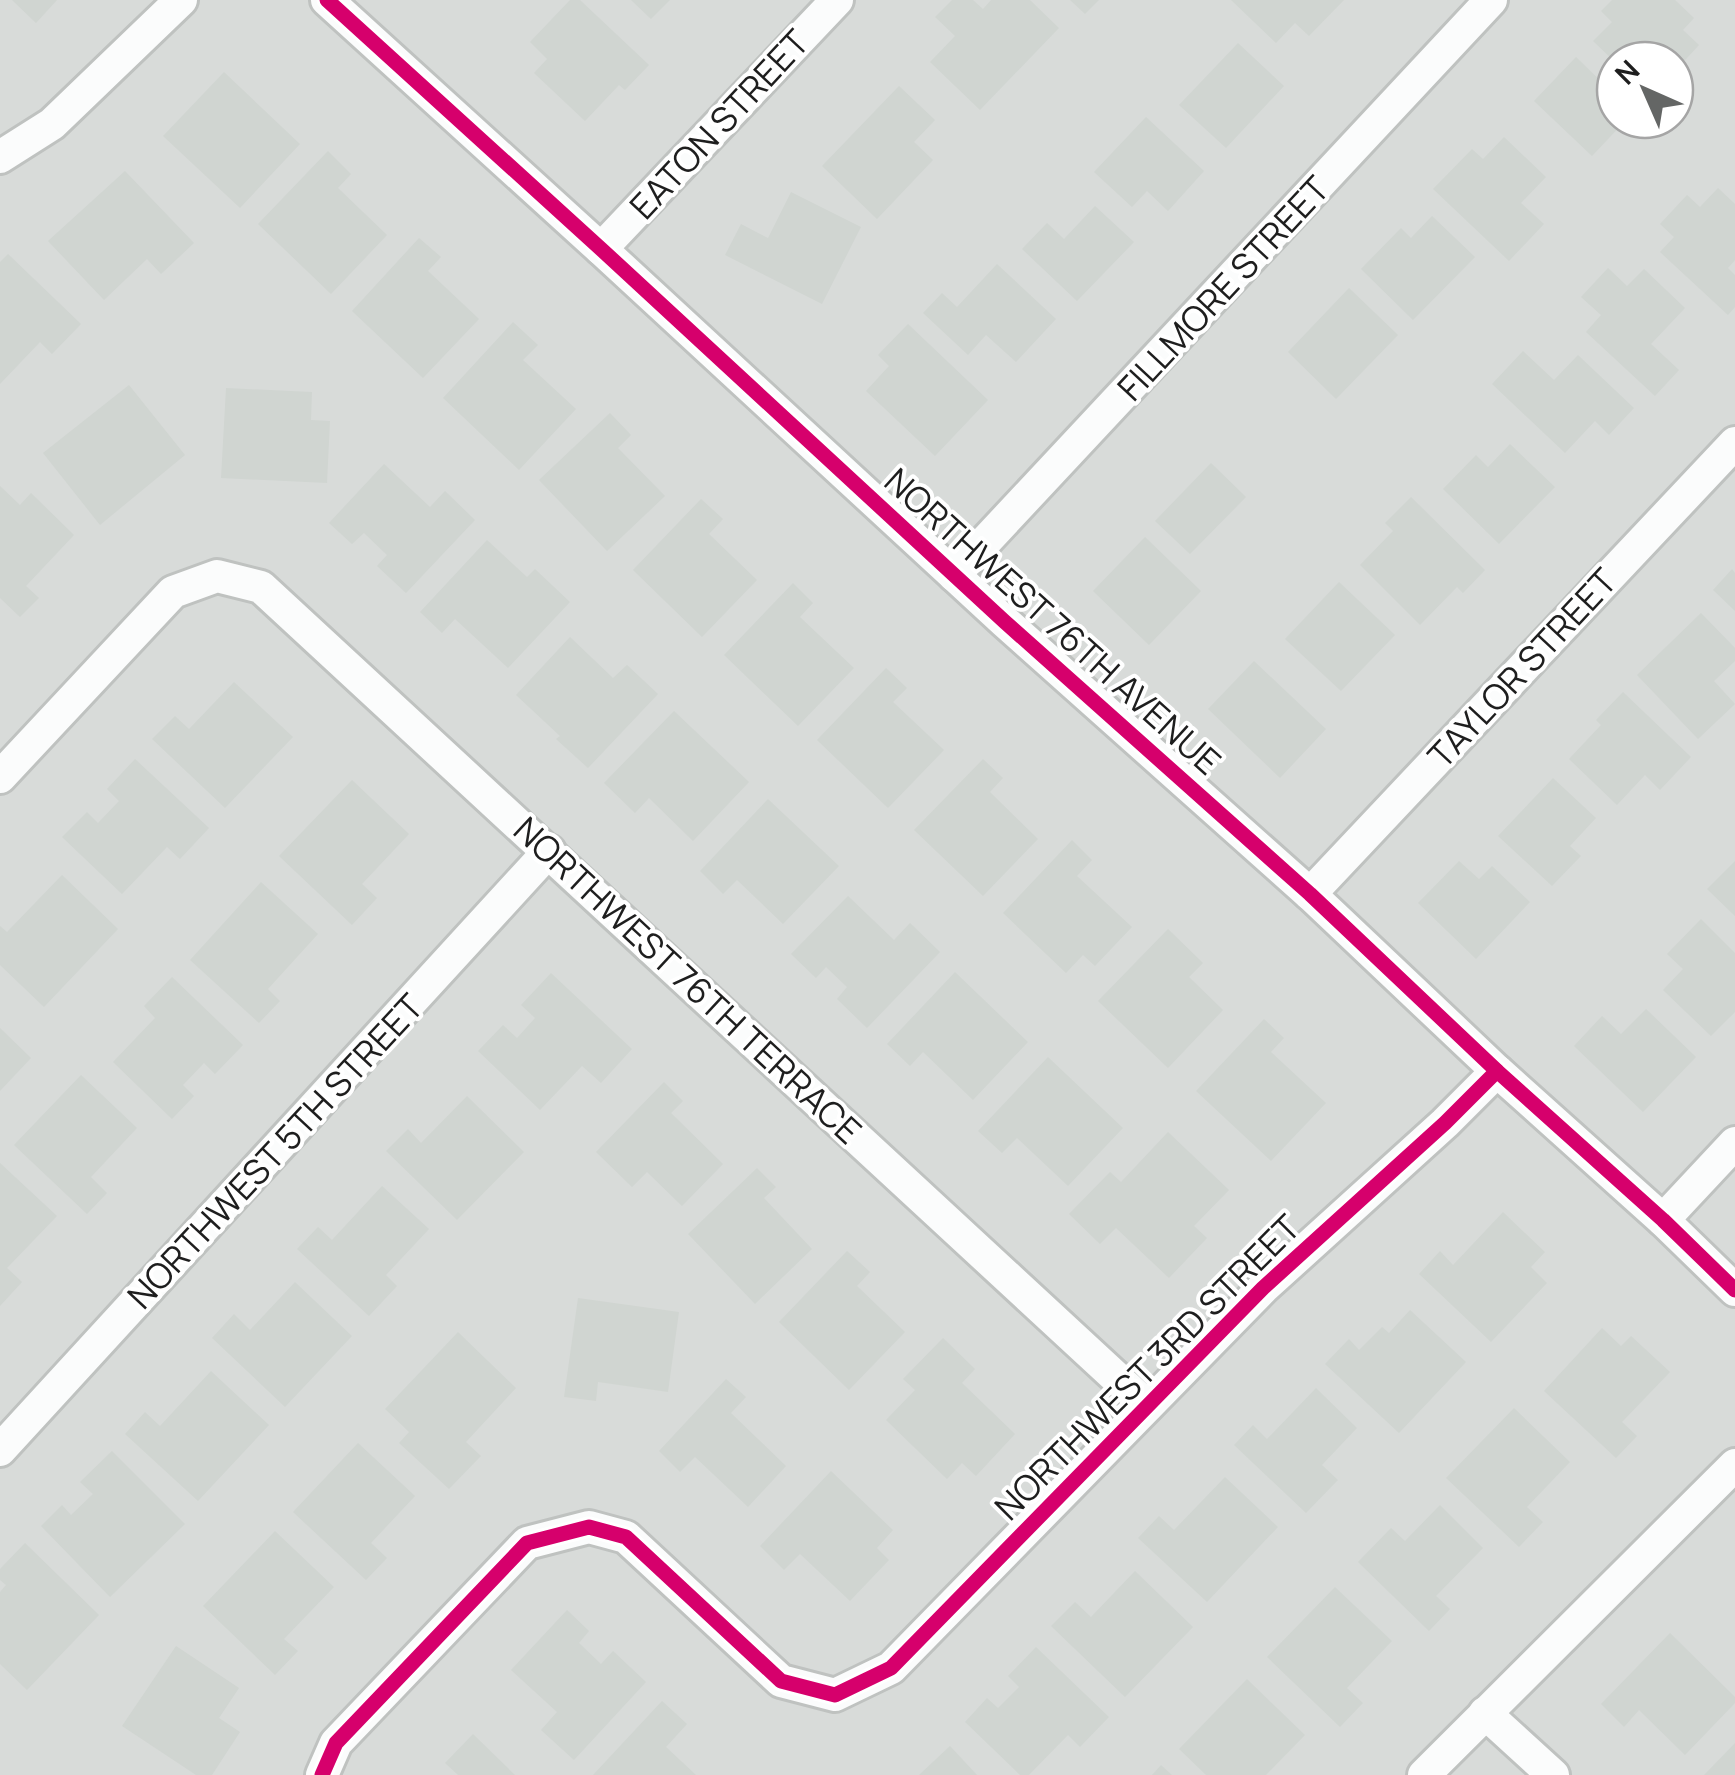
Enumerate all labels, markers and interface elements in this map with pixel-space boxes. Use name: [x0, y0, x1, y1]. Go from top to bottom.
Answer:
street label: EATON STREET: [619, 19, 819, 229]
north arrow: [1595, 40, 1695, 140]
text: N: [1606, 51, 1647, 92]
street label: FILLMORE STREET: [1106, 165, 1340, 411]
street label: NORTHWEST 76TH AVENUE: [875, 457, 1231, 785]
street label: TAYLOR STREET: [1417, 558, 1627, 778]
street label: NORTHWEST 76TH TERRACE: [504, 806, 872, 1154]
street label: NORTHWEST 5TH STREET: [116, 983, 434, 1319]
street label: NORTHWEST 3RD STREET: [984, 1204, 1310, 1530]

